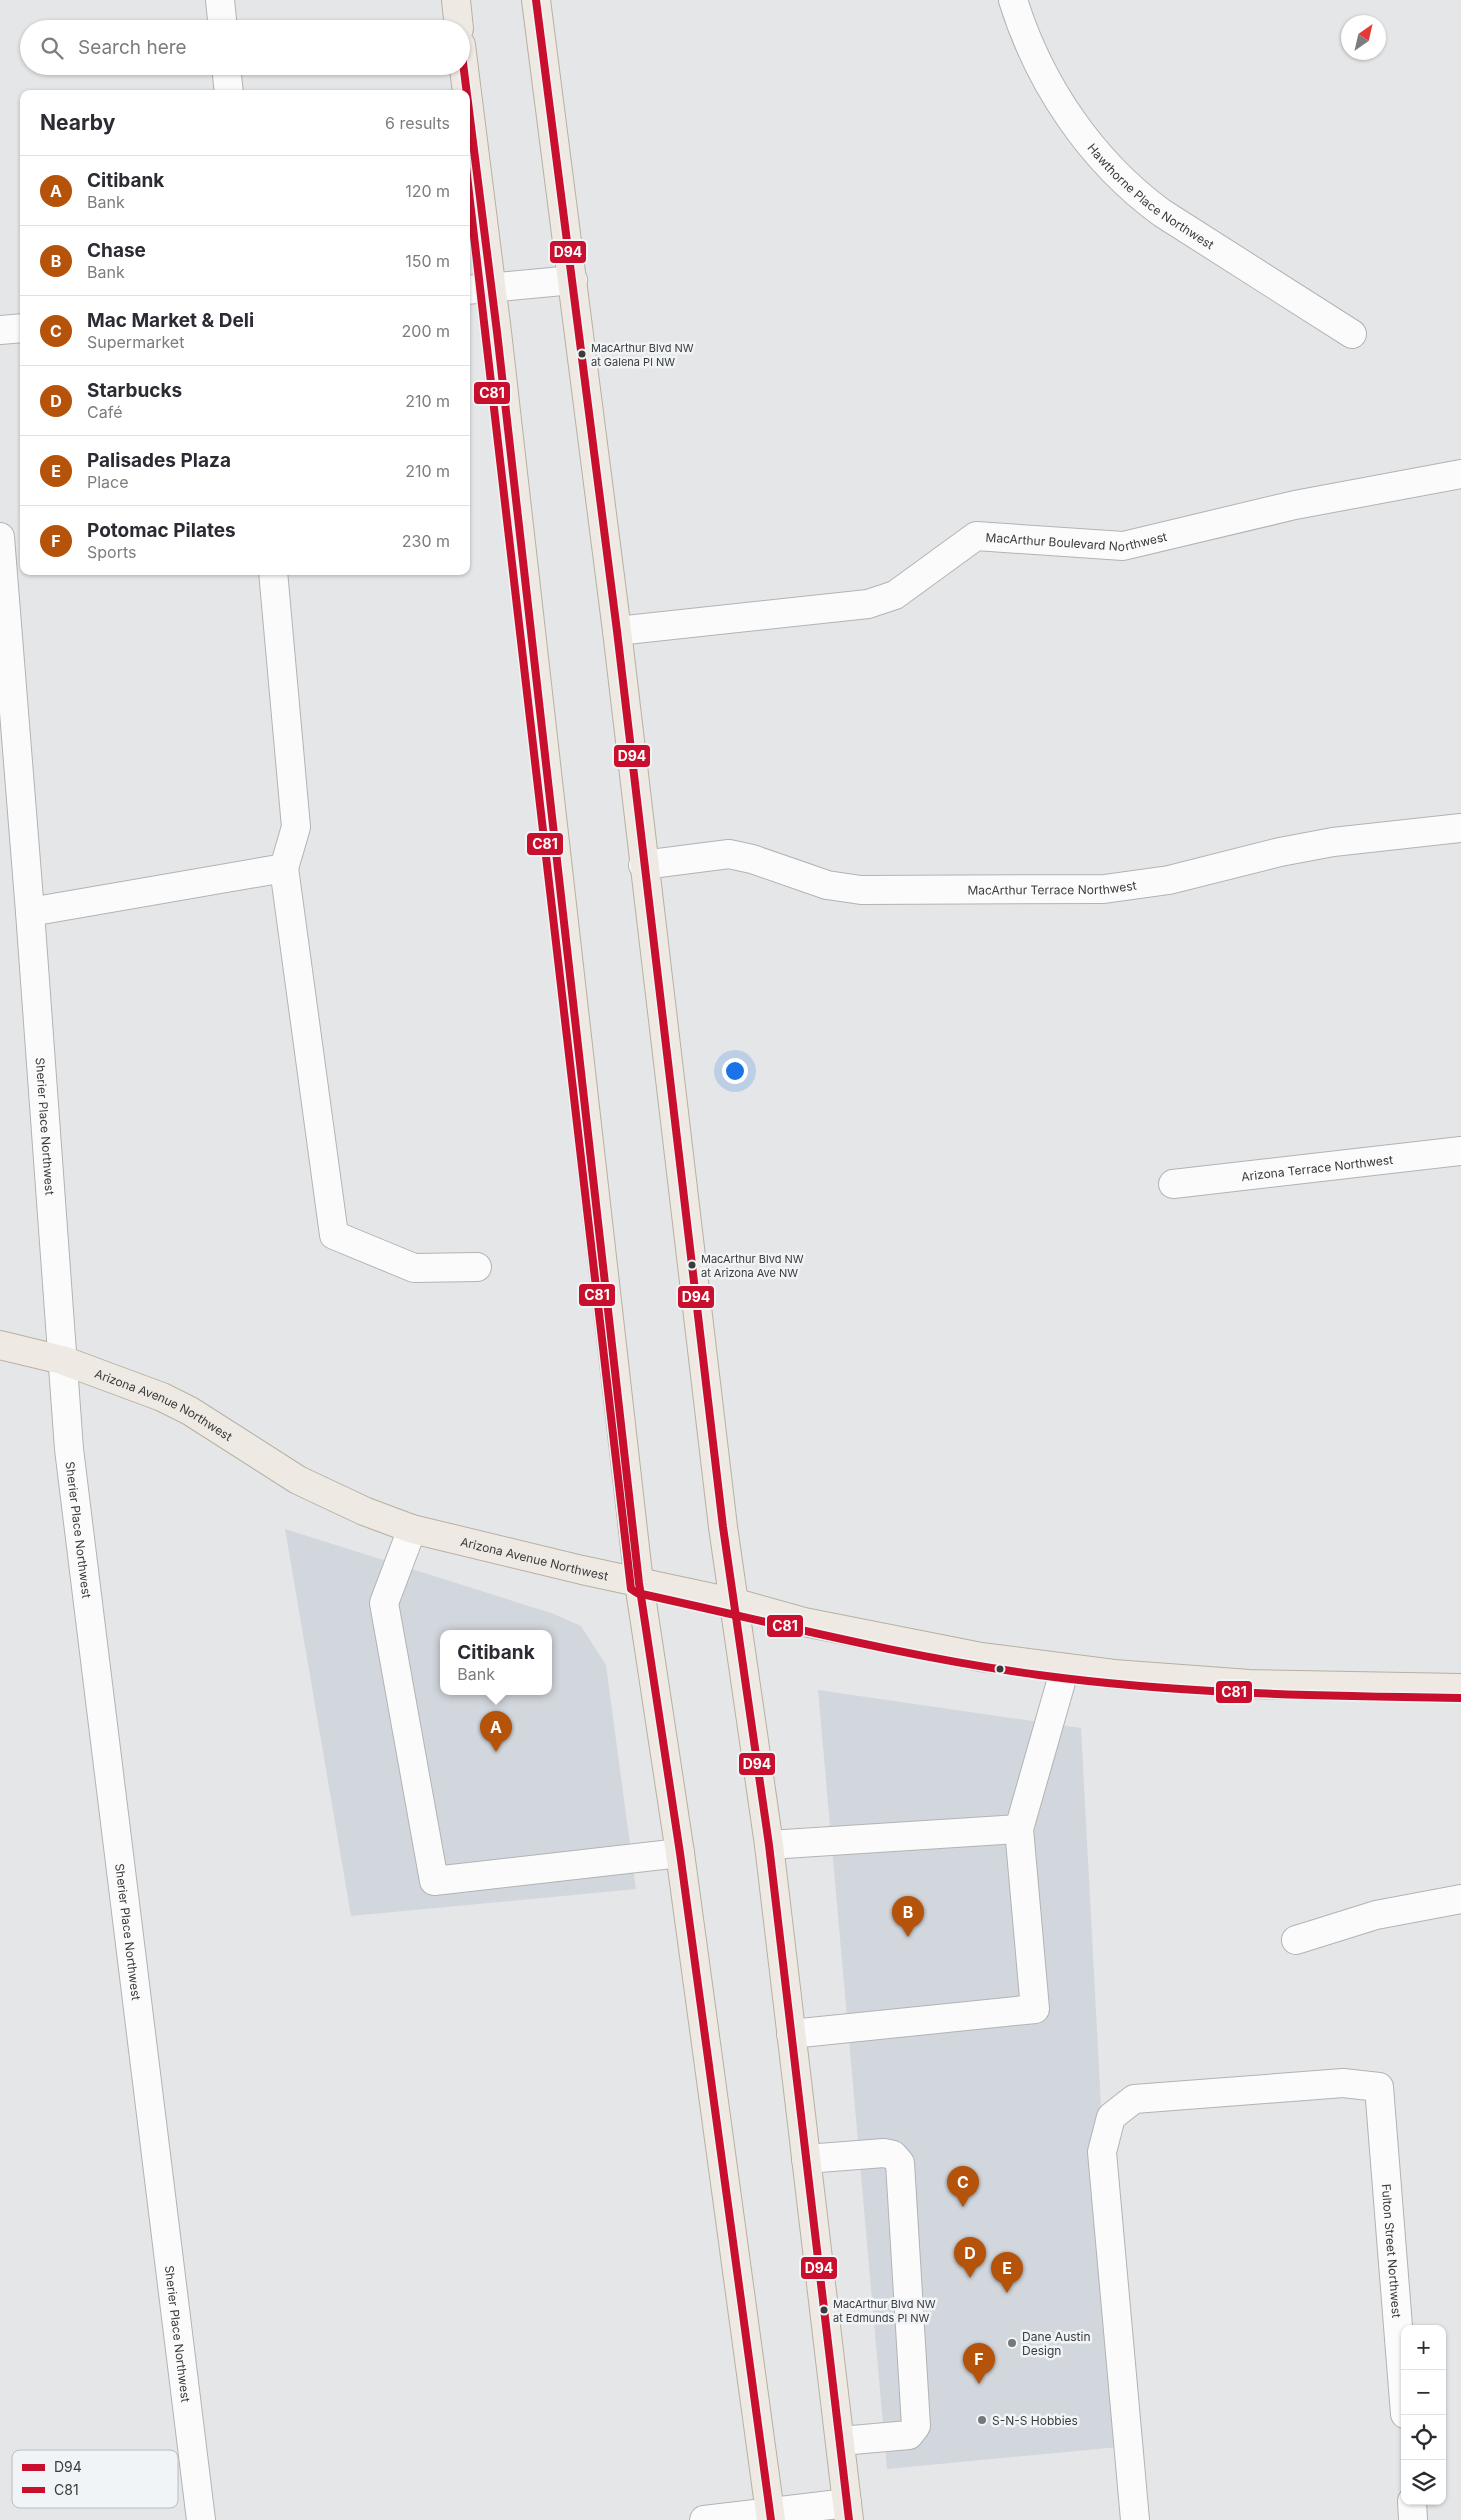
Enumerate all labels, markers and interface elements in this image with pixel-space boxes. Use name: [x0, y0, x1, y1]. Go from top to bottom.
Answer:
north arrow: [1341, 15, 1386, 60]
search box: [20, 20, 470, 75]
icon: search: [38, 34, 66, 62]
text: Search here: [78, 36, 187, 59]
text: Nearby: [40, 110, 115, 135]
text: 6 results: [385, 113, 450, 133]
street label: Hawthorne Place Northwest: [1085, 140, 1217, 252]
text: Citibank: [87, 169, 164, 192]
text: A: [50, 181, 62, 201]
text: 120 m: [405, 181, 450, 201]
text: Bank: [87, 192, 125, 212]
text: Chase: [87, 239, 146, 262]
line badge: D94: [549, 240, 587, 264]
text: D94: [554, 243, 582, 260]
text: B: [51, 251, 61, 271]
text: 150 m: [405, 251, 450, 271]
text: Bank: [87, 262, 125, 282]
text: Mac Market & Deli: [87, 309, 254, 332]
text: C: [50, 321, 62, 341]
text: 200 m: [402, 321, 450, 341]
text: Supermarket: [87, 332, 184, 352]
place label: MacArthur Blvd NW at Galena Pl NW: [591, 341, 694, 369]
marker: MacArthur Blvd NW at Galena Pl NW: [577, 349, 587, 359]
text: Starbucks: [87, 379, 182, 402]
line badge: C81: [473, 381, 511, 405]
text: C81: [479, 384, 505, 401]
text: D: [50, 391, 62, 411]
text: 210 m: [405, 391, 450, 411]
text: Café: [87, 402, 122, 422]
text: Palisades Plaza: [87, 449, 231, 472]
text: E: [51, 461, 61, 481]
text: 210 m: [405, 461, 450, 481]
text: Place: [87, 472, 129, 492]
text: Potomac Pilates: [87, 519, 236, 542]
street label: MacArthur Boulevard Northwest: [985, 528, 1168, 554]
text: F: [51, 531, 61, 551]
text: 230 m: [402, 531, 450, 551]
text: Sports: [87, 542, 136, 562]
line badge: D94: [613, 744, 651, 768]
text: D94: [618, 747, 646, 764]
line badge: C81: [526, 832, 564, 856]
text: C81: [532, 835, 558, 852]
street label: MacArthur Terrace Northwest: [967, 877, 1137, 897]
street label: Sherier Place Northwest: [33, 1057, 58, 1196]
your location: [722, 1058, 748, 1084]
street label: Arizona Terrace Northwest: [1240, 1151, 1394, 1184]
place label: MacArthur Blvd NW at Arizona Ave NW: [701, 1252, 804, 1280]
marker: MacArthur Blvd NW at Arizona Ave NW: [687, 1260, 697, 1270]
line badge: C81: [578, 1283, 616, 1307]
line badge: D94: [677, 1285, 715, 1309]
text: C81: [584, 1286, 610, 1303]
text: D94: [682, 1288, 710, 1305]
street label: Arizona Avenue Northwest: [93, 1365, 235, 1444]
street label: Sherier Place Northwest: [63, 1460, 95, 1599]
street label: Arizona Avenue Northwest: [459, 1534, 610, 1583]
line badge: C81: [766, 1614, 804, 1638]
text: C81: [772, 1617, 798, 1634]
popup: [440, 1630, 552, 1695]
text: Citibank: [457, 1641, 535, 1664]
text: Bank: [457, 1664, 495, 1684]
unlabelled marker: [995, 1664, 1005, 1674]
line badge: C81: [1215, 1680, 1253, 1704]
text: C81: [1221, 1683, 1247, 1700]
pin: A: [480, 1711, 512, 1752]
line badge: D94: [738, 1752, 776, 1776]
text: D94: [743, 1755, 771, 1772]
street label: Sherier Place Northwest: [113, 1862, 144, 2001]
pin: B: [892, 1896, 924, 1937]
pin: C: [947, 2166, 979, 2207]
street label: Fulton Street Northwest: [1379, 2183, 1405, 2319]
pin: D: [954, 2237, 986, 2278]
pin: E: [991, 2252, 1023, 2293]
line badge: D94: [800, 2256, 838, 2280]
text: D94: [805, 2259, 833, 2276]
street label: Sherier Place Northwest: [162, 2264, 194, 2403]
place label: MacArthur Blvd NW at Edmunds Pl NW: [833, 2297, 936, 2325]
marker: MacArthur Blvd NW at Edmunds Pl NW: [819, 2305, 829, 2315]
map controls: [1401, 2325, 1446, 2505]
button: +: [1401, 2325, 1446, 2370]
place label: Dane Austin Design: [1022, 2329, 1091, 2358]
marker: Dane Austin Design: [1006, 2337, 1018, 2349]
pin: F: [963, 2343, 995, 2384]
button: −: [1401, 2370, 1446, 2415]
place label: S-N-S Hobbies: [992, 2413, 1078, 2428]
marker: S-N-S Hobbies: [976, 2414, 988, 2426]
button: locate: [1401, 2415, 1446, 2460]
legend: [12, 2450, 178, 2508]
text: D94: [54, 2458, 82, 2475]
button: layers: [1401, 2460, 1446, 2505]
text: C81: [54, 2481, 79, 2498]

